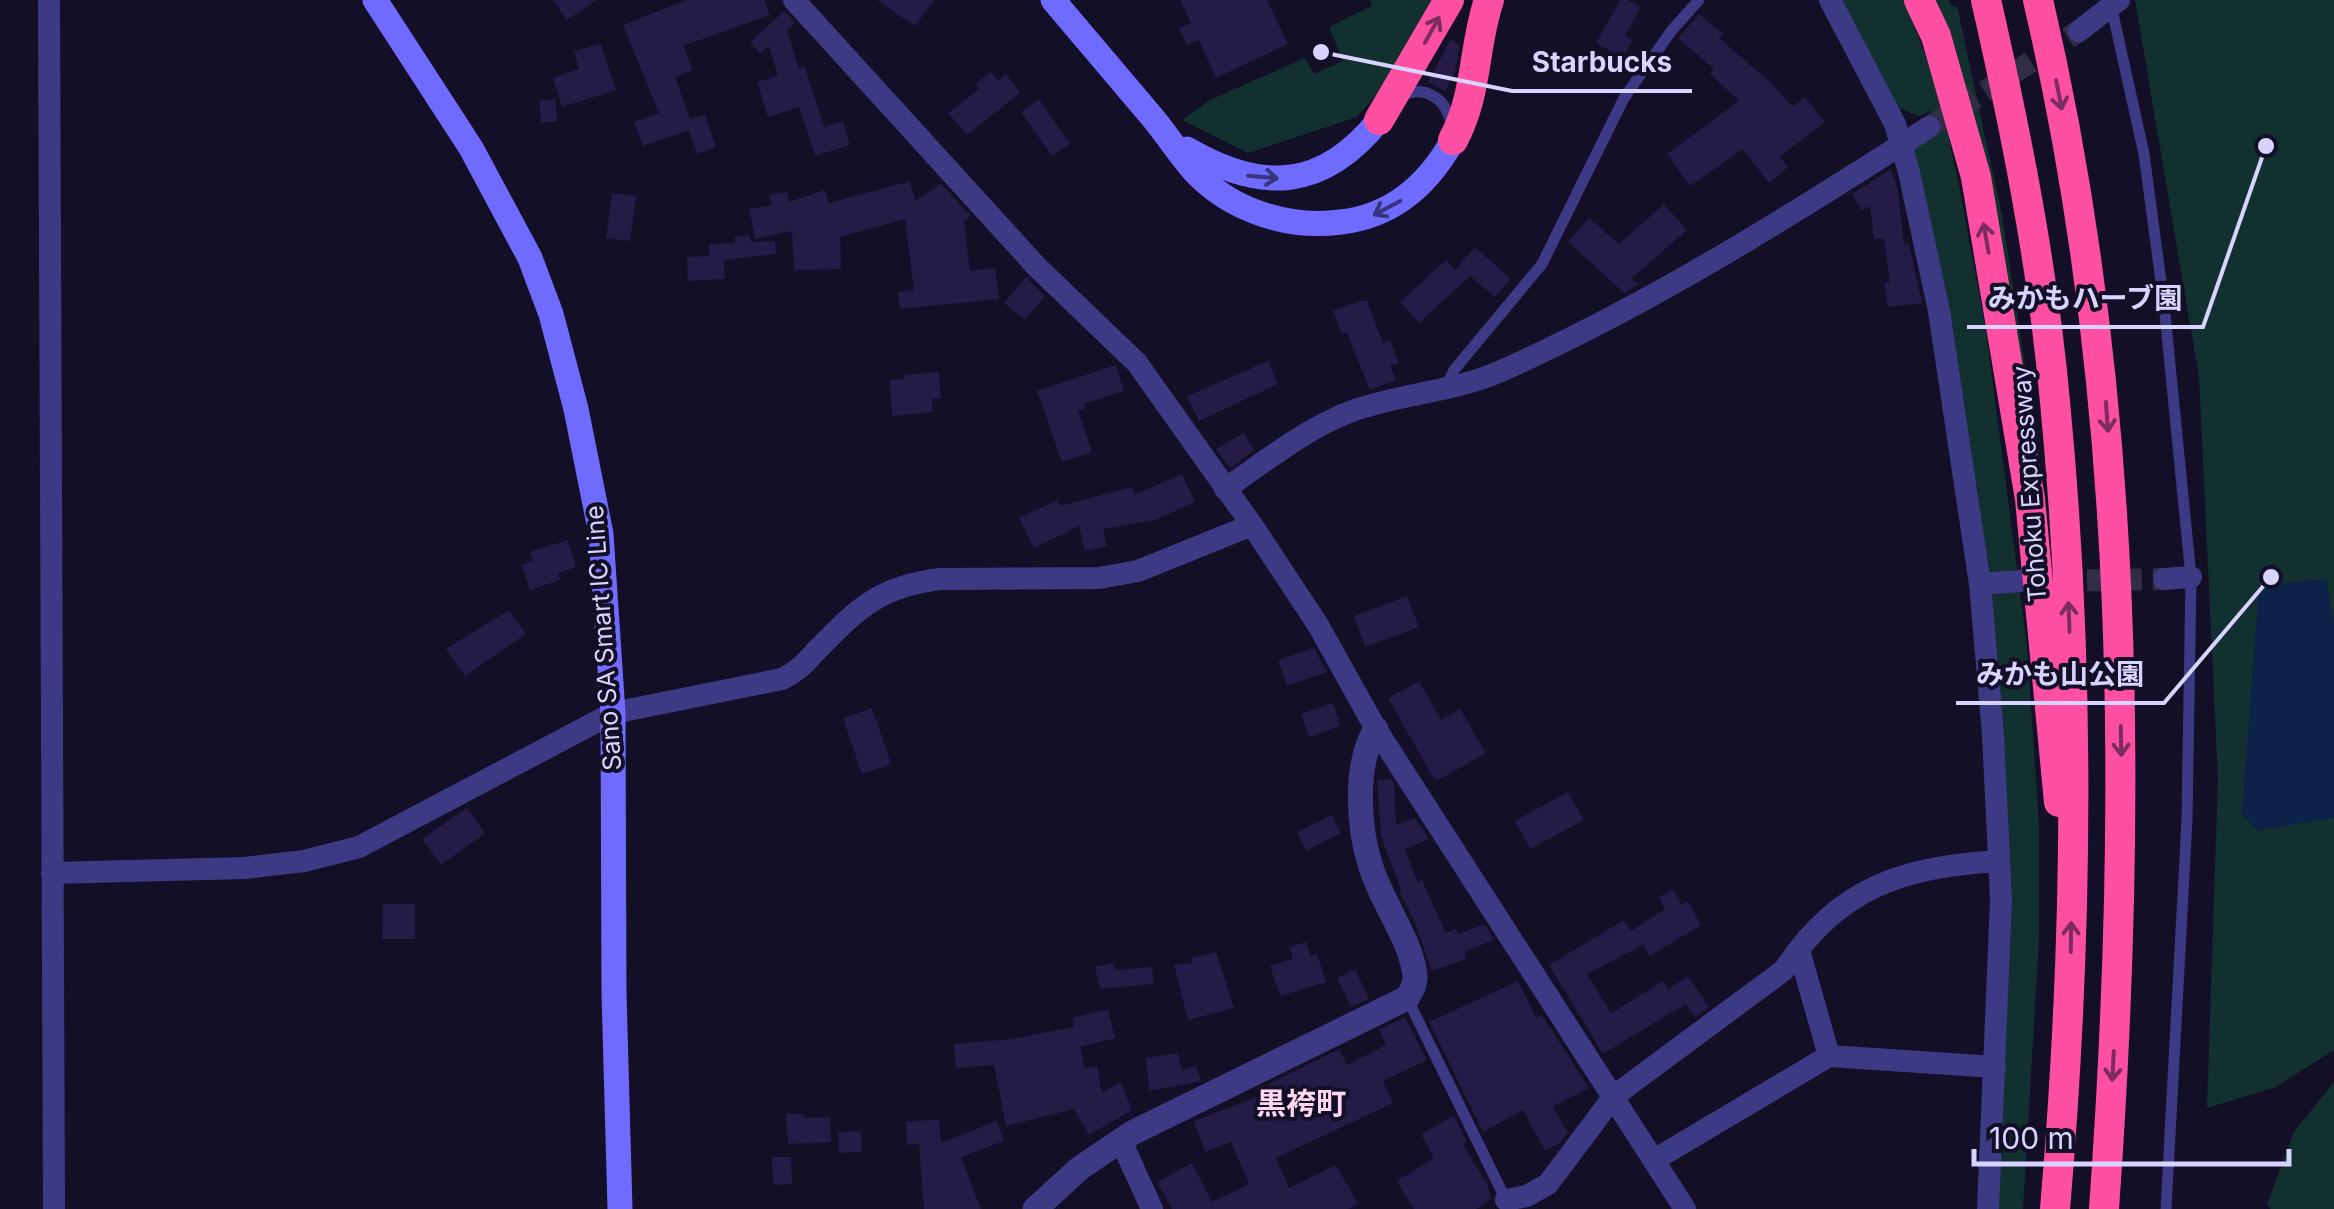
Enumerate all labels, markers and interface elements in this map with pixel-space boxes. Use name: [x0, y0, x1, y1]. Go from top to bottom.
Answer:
one-way arrow: [1422, 16, 1442, 45]
callout: Starbucks: [1512, 33, 1692, 91]
text: Starbucks: [1532, 45, 1672, 79]
one-way arrow: [2051, 78, 2070, 110]
one-way arrow: [1247, 167, 1279, 186]
one-way arrow: [1372, 199, 1402, 218]
one-way arrow: [1977, 222, 1995, 254]
callout: みかもハーブ園: [1967, 269, 2203, 327]
text: みかもハーブ園: [1988, 281, 2182, 315]
street label: Tohoku Expressway: [2006, 365, 2052, 603]
one-way arrow: [2097, 400, 2116, 432]
street label: Sano SA Smart IC Line: [579, 504, 627, 772]
one-way arrow: [2060, 601, 2079, 633]
callout: みかも山公園: [1956, 645, 2164, 703]
text: みかも山公園: [1976, 657, 2144, 691]
one-way arrow: [2112, 725, 2131, 757]
one-way arrow: [2061, 922, 2080, 954]
one-way arrow: [2103, 1049, 2122, 1081]
district label: 黒袴町: [1256, 1085, 1346, 1121]
scale bar: [1974, 1104, 2289, 1166]
text: 100 m: [1989, 1120, 2074, 1156]

